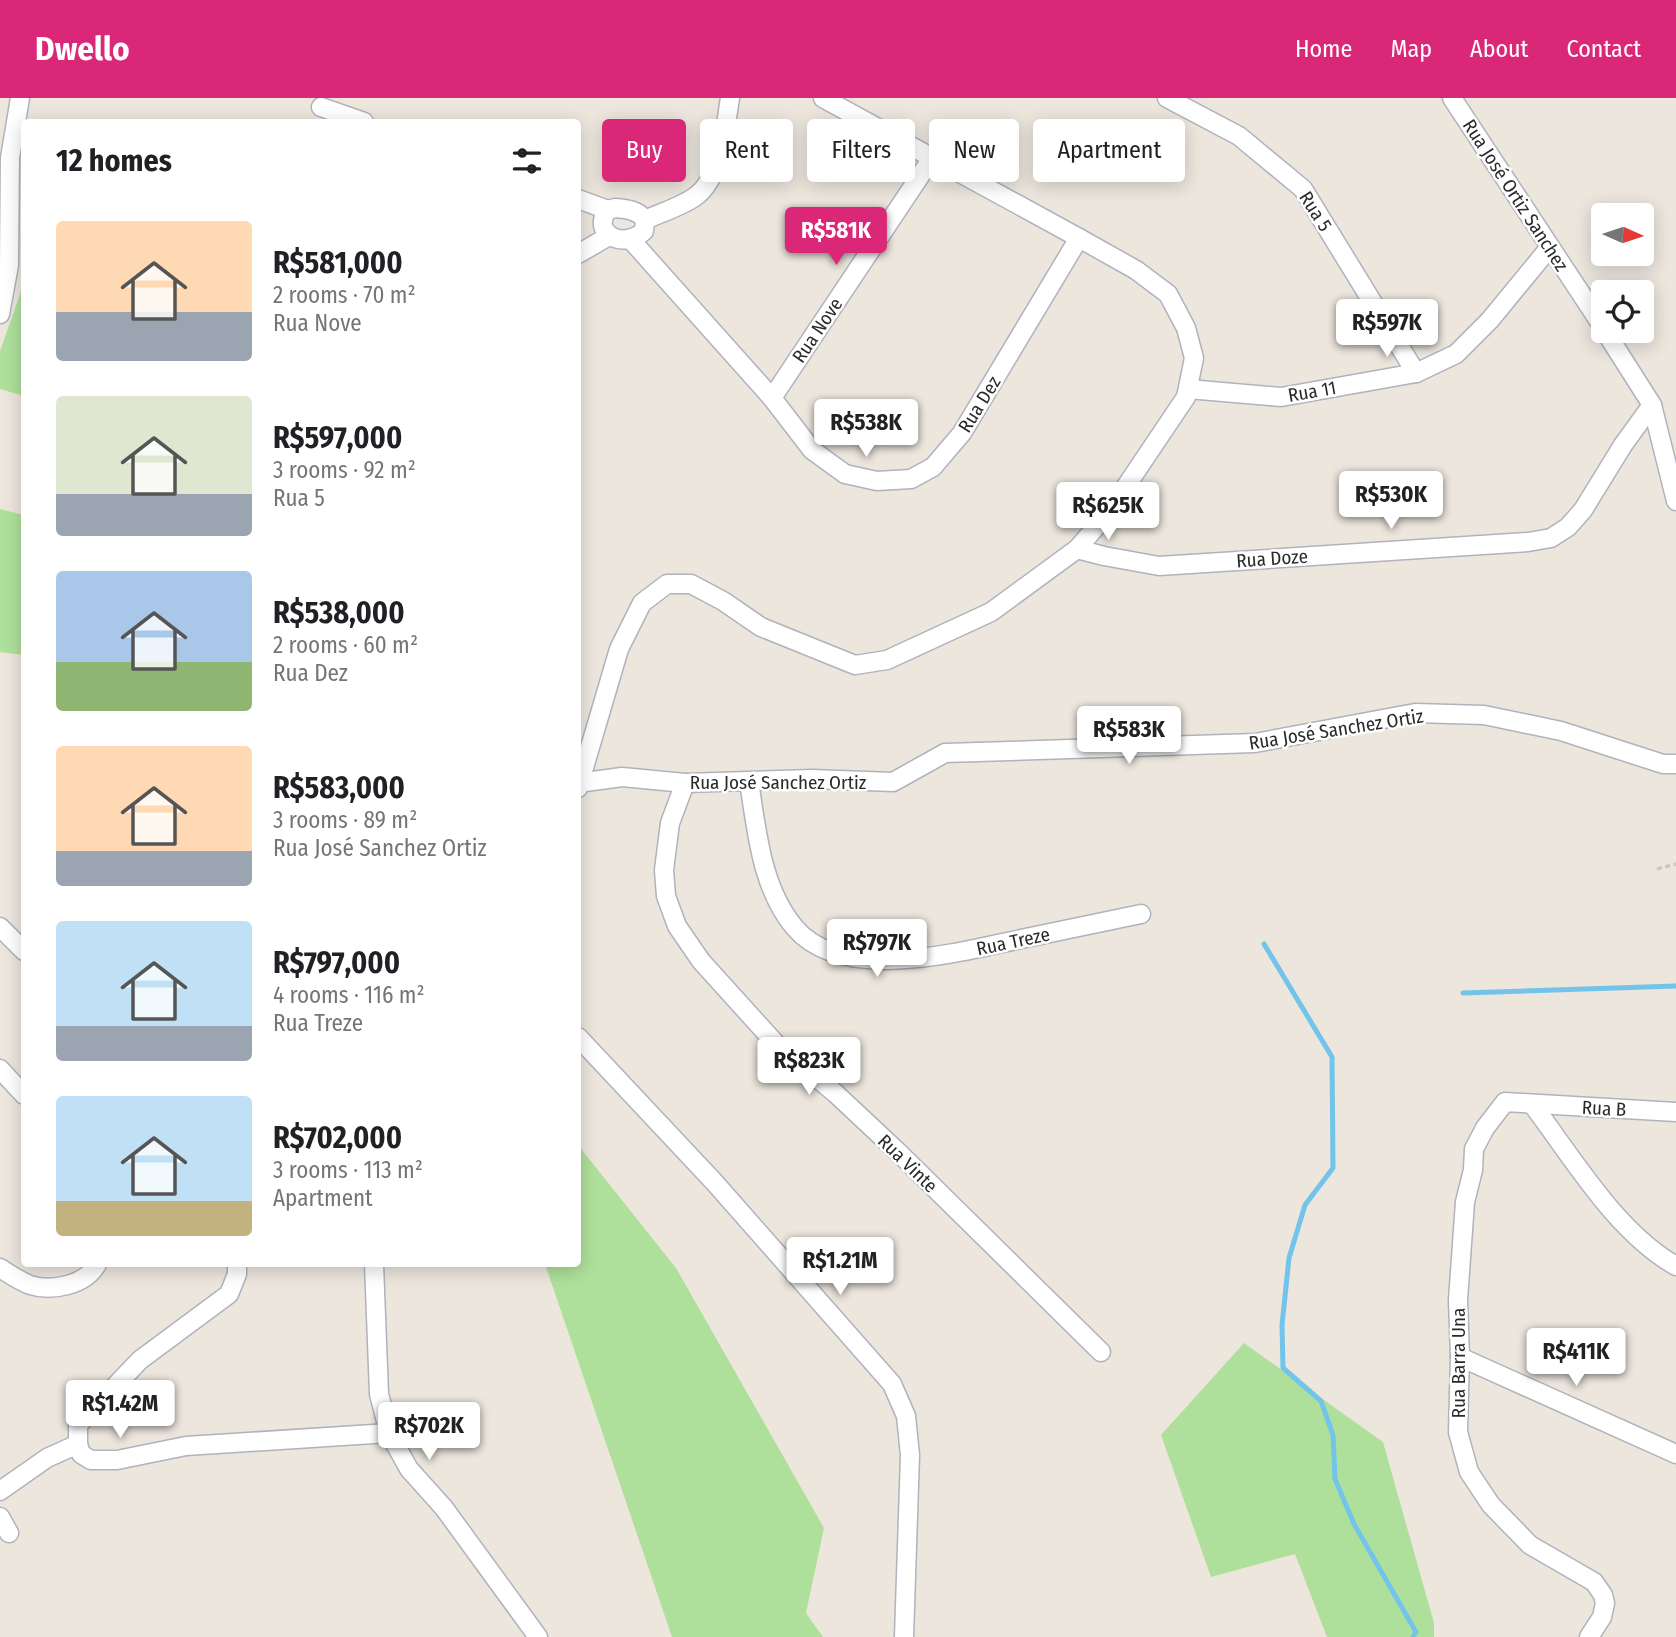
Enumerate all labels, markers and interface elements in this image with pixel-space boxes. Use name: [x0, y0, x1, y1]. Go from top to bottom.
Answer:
text: Dwello: [35, 29, 130, 69]
text: Home: [1295, 35, 1352, 63]
text: Map: [1390, 35, 1432, 63]
text: About: [1470, 35, 1528, 63]
text: Contact: [1566, 35, 1641, 63]
street label: Rua José Ortiz Sanchez: [1458, 115, 1574, 276]
chip: Buy: [602, 119, 686, 182]
chip: Rent: [700, 119, 793, 182]
chip: Filters: [807, 119, 915, 182]
chip: New: [929, 119, 1019, 182]
chip: Apartment: [1033, 119, 1185, 182]
icon: filters: [508, 142, 546, 180]
text: 12 homes: [56, 143, 172, 179]
street label: Rua 5: [1294, 187, 1337, 235]
north arrow: [1591, 203, 1654, 266]
map controls: [1591, 203, 1654, 343]
pin: R$581K: [779, 208, 893, 267]
text: R$581K: [801, 216, 871, 244]
text: R$581,000: [273, 245, 403, 281]
icon: home: [112, 249, 196, 333]
button: locate: [1591, 280, 1654, 343]
text: 2 rooms · 70 m²: [273, 281, 416, 309]
street label: Rua Nove: [787, 293, 847, 367]
pin: R$597K: [1330, 300, 1444, 359]
text: R$597K: [1352, 308, 1422, 336]
text: Rua Nove: [273, 309, 362, 337]
street label: Rua Dez: [953, 372, 1006, 437]
street label: Rua 11: [1286, 376, 1338, 407]
pin: R$538K: [809, 400, 923, 459]
text: R$538K: [830, 408, 902, 436]
text: R$597,000: [273, 420, 402, 456]
icon: home: [112, 424, 196, 508]
text: 3 rooms · 92 m²: [273, 456, 416, 484]
pin: R$530K: [1334, 472, 1448, 531]
text: R$530K: [1355, 480, 1427, 508]
pin: R$625K: [1051, 482, 1165, 542]
text: Rua 5: [273, 484, 325, 512]
text: R$625K: [1072, 491, 1144, 519]
street label: Rua Doze: [1235, 545, 1309, 572]
text: R$538,000: [273, 595, 405, 631]
icon: home: [112, 599, 196, 683]
text: 2 rooms · 60 m²: [273, 631, 418, 659]
text: Rua Dez: [273, 659, 348, 687]
street label: Rua José Sanchez Ortiz: [1247, 704, 1425, 755]
pin: R$583K: [1072, 706, 1186, 766]
text: R$583K: [1093, 715, 1165, 743]
text: R$583,000: [273, 770, 405, 806]
street label: Rua José Sanchez Ortiz: [690, 771, 867, 794]
icon: home: [112, 774, 196, 858]
text: 3 rooms · 89 m²: [273, 806, 417, 834]
text: Rua José Sanchez Ortiz: [273, 834, 487, 862]
pin: R$797K: [820, 920, 934, 979]
street label: Rua Treze: [974, 923, 1052, 960]
text: R$797K: [843, 928, 911, 956]
text: R$797,000: [273, 945, 400, 981]
icon: home: [112, 949, 196, 1033]
text: 4 rooms · 116 m²: [273, 981, 425, 1009]
text: Rua Treze: [273, 1009, 363, 1037]
pin: R$823K: [752, 1038, 866, 1097]
text: R$823K: [773, 1046, 845, 1074]
street label: Rua B: [1581, 1096, 1627, 1121]
text: R$702,000: [273, 1120, 402, 1156]
icon: home: [112, 1124, 196, 1208]
street label: Rua Vinte: [873, 1129, 942, 1197]
text: 3 rooms · 113 m²: [273, 1156, 423, 1184]
text: Apartment: [273, 1184, 373, 1212]
pin: R$1.21M: [775, 1238, 905, 1297]
text: R$1.21M: [803, 1246, 877, 1274]
street label: Rua Barra Una: [1447, 1308, 1470, 1418]
pin: R$411K: [1519, 1328, 1633, 1388]
text: R$411K: [1543, 1337, 1609, 1365]
pin: R$1.42M: [55, 1380, 185, 1440]
text: R$1.42M: [82, 1389, 158, 1417]
pin: R$702K: [372, 1402, 486, 1462]
text: R$702K: [394, 1411, 464, 1439]

